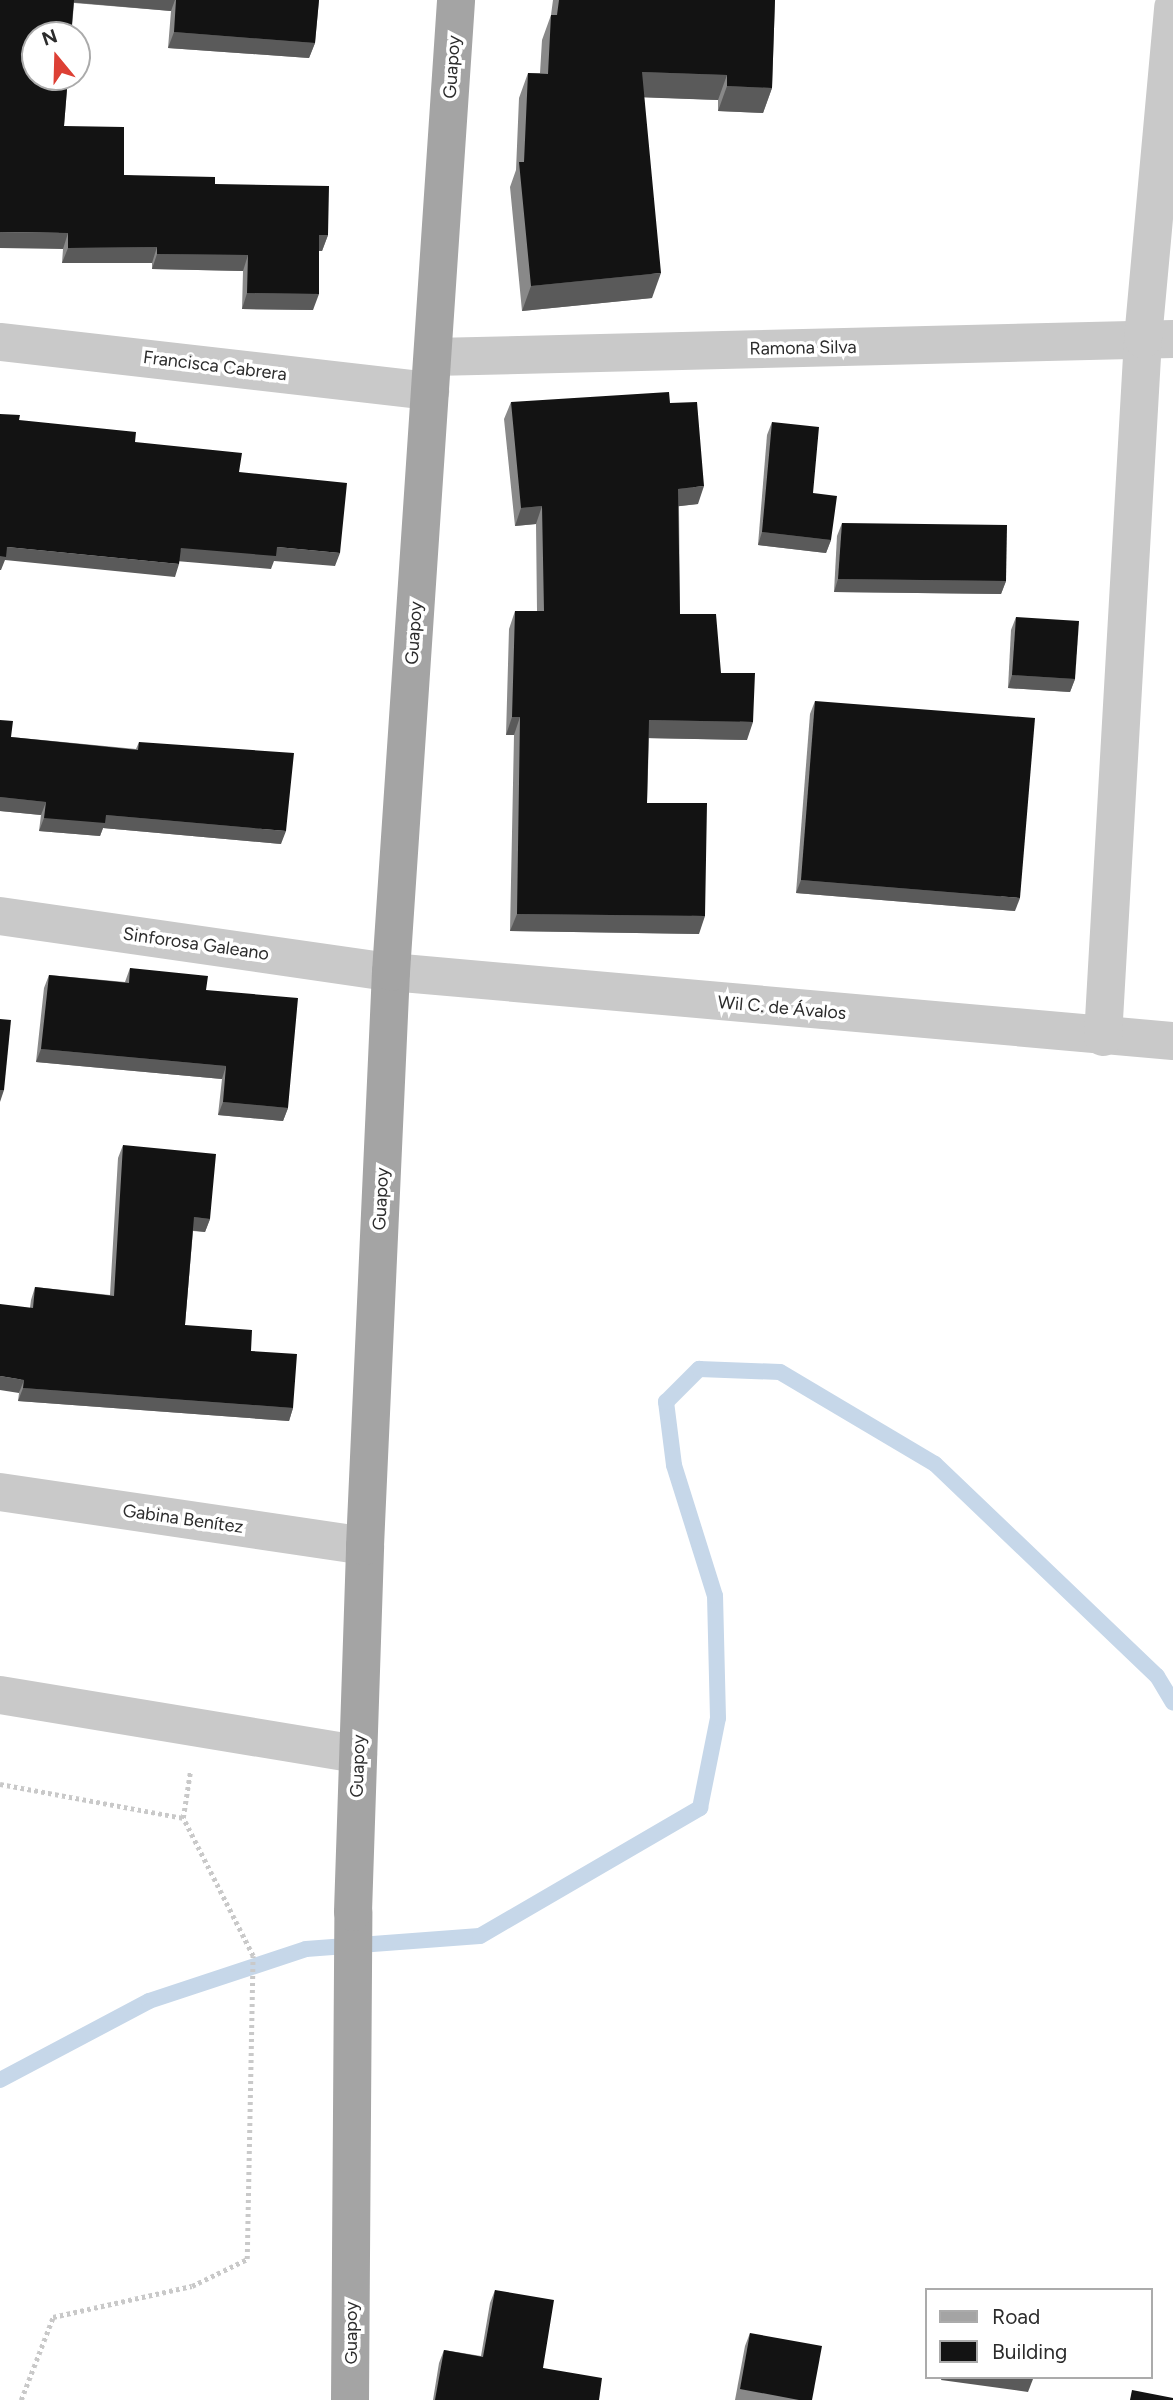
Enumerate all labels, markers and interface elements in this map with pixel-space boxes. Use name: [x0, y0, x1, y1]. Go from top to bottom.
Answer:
north arrow: [21, 21, 91, 91]
text: N: [39, 24, 60, 51]
street label: Guapoy: [439, 35, 465, 99]
street label: Ramona Silva: [749, 336, 857, 360]
street label: Francisca Cabrera: [142, 346, 288, 386]
street label: Guapoy: [401, 601, 427, 665]
street label: Sinforosa Galeano: [122, 923, 270, 965]
street label: Wil C. de Ávalos: [717, 992, 847, 1024]
street label: Guapoy: [369, 1167, 393, 1231]
street label: Gabina Benítez: [121, 1500, 245, 1538]
street label: Guapoy: [346, 1734, 370, 1798]
legend: [925, 2288, 1152, 2379]
street label: Guapoy: [340, 2301, 362, 2365]
text: Road: [992, 2304, 1040, 2329]
text: Building: [992, 2339, 1067, 2364]

